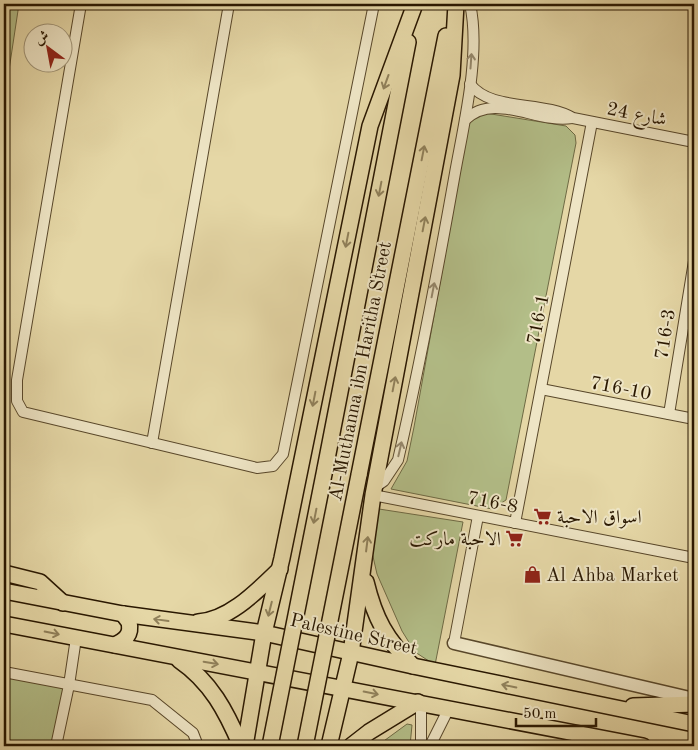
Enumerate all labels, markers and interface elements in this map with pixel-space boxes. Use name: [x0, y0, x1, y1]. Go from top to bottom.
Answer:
north arrow: [22, 22, 72, 72]
text: ش: [32, 28, 51, 47]
one-way arrow: [467, 53, 476, 69]
one-way arrow: [381, 74, 390, 89]
street label: شارع 24: [604, 100, 668, 134]
one-way arrow: [419, 145, 428, 161]
one-way arrow: [374, 181, 384, 197]
one-way arrow: [420, 216, 429, 232]
one-way arrow: [341, 231, 351, 247]
street label: Al-Muthanna ibn Haritha Street: [327, 240, 396, 503]
one-way arrow: [429, 282, 439, 298]
street label: 716-1: [525, 293, 554, 346]
street label: 716-3: [653, 308, 680, 361]
street label: 716-10: [588, 374, 653, 405]
one-way arrow: [390, 376, 399, 392]
one-way arrow: [309, 390, 319, 406]
one-way arrow: [396, 441, 405, 457]
street label: 716-8: [466, 489, 519, 518]
supermarket icon: اسواق الاحبة: [533, 506, 553, 526]
one-way arrow: [310, 508, 320, 524]
place label: اسواق الاحبة: [557, 509, 642, 529]
supermarket icon: الاحبة ماركت: [505, 528, 525, 548]
place label: الاحبة ماركت: [409, 530, 501, 550]
one-way arrow: [362, 536, 372, 552]
shop icon: Al Ahba Market: [522, 564, 542, 584]
place label: Al Ahba Market: [546, 567, 679, 586]
one-way arrow: [265, 601, 274, 617]
street label: Palestine Street: [288, 612, 419, 659]
one-way arrow: [153, 615, 169, 625]
one-way arrow: [43, 629, 59, 638]
one-way arrow: [203, 659, 219, 669]
one-way arrow: [502, 681, 518, 691]
one-way arrow: [363, 689, 379, 699]
scale bar: [516, 695, 596, 727]
text: 50 m: [523, 707, 557, 722]

